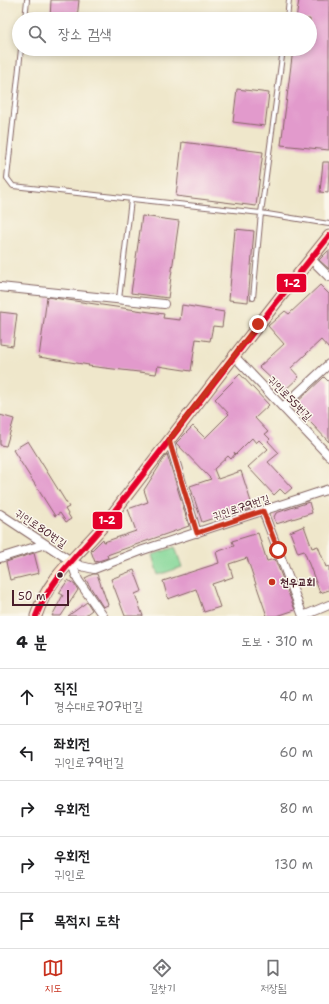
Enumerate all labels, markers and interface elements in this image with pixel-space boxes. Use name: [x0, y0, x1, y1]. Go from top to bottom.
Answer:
search box: [12, 12, 317, 56]
icon: search: [26, 23, 48, 45]
text: 장소 검색: [58, 24, 111, 44]
line badge: 1-2: [276, 273, 307, 293]
text: 1-2: [284, 276, 301, 291]
route end: [249, 315, 267, 333]
street label: 귀인로55번길: [264, 372, 315, 424]
street label: 귀인로79번길: [211, 491, 272, 524]
street label: 귀인로80번길: [12, 506, 70, 551]
line badge: 1-2: [92, 511, 123, 530]
text: 1-2: [99, 513, 116, 528]
route start: [269, 541, 287, 559]
unlabelled marker: [55, 570, 65, 580]
place label: 천우교회: [280, 575, 316, 590]
marker: 천우교회: [267, 577, 277, 587]
scale bar: [12, 588, 69, 607]
text: 50 m: [18, 589, 46, 604]
text: 4 분: [16, 631, 47, 653]
text: 도보 · 310 m: [241, 633, 313, 650]
text: 직진: [54, 678, 78, 698]
icon: ahead: [16, 686, 38, 708]
text: 40 m: [279, 688, 313, 705]
text: 경수대로707번길: [54, 698, 143, 715]
text: 좌회전: [54, 734, 90, 754]
icon: left: [16, 742, 38, 764]
text: 60 m: [280, 744, 313, 761]
text: 귀인로79번길: [54, 754, 124, 771]
icon: right: [16, 798, 38, 820]
text: 우회전: [54, 799, 90, 819]
text: 80 m: [279, 800, 313, 817]
text: 우회전: [54, 846, 90, 866]
icon: right: [16, 854, 38, 876]
text: 130 m: [275, 856, 313, 873]
text: 귀인로: [54, 866, 85, 883]
icon: arrive: [16, 910, 38, 932]
text: 목적지 도착: [54, 911, 120, 931]
tab: 지도: [42, 957, 64, 996]
tab: 길찾기: [149, 957, 176, 996]
tab: 저장됨: [260, 957, 287, 996]

